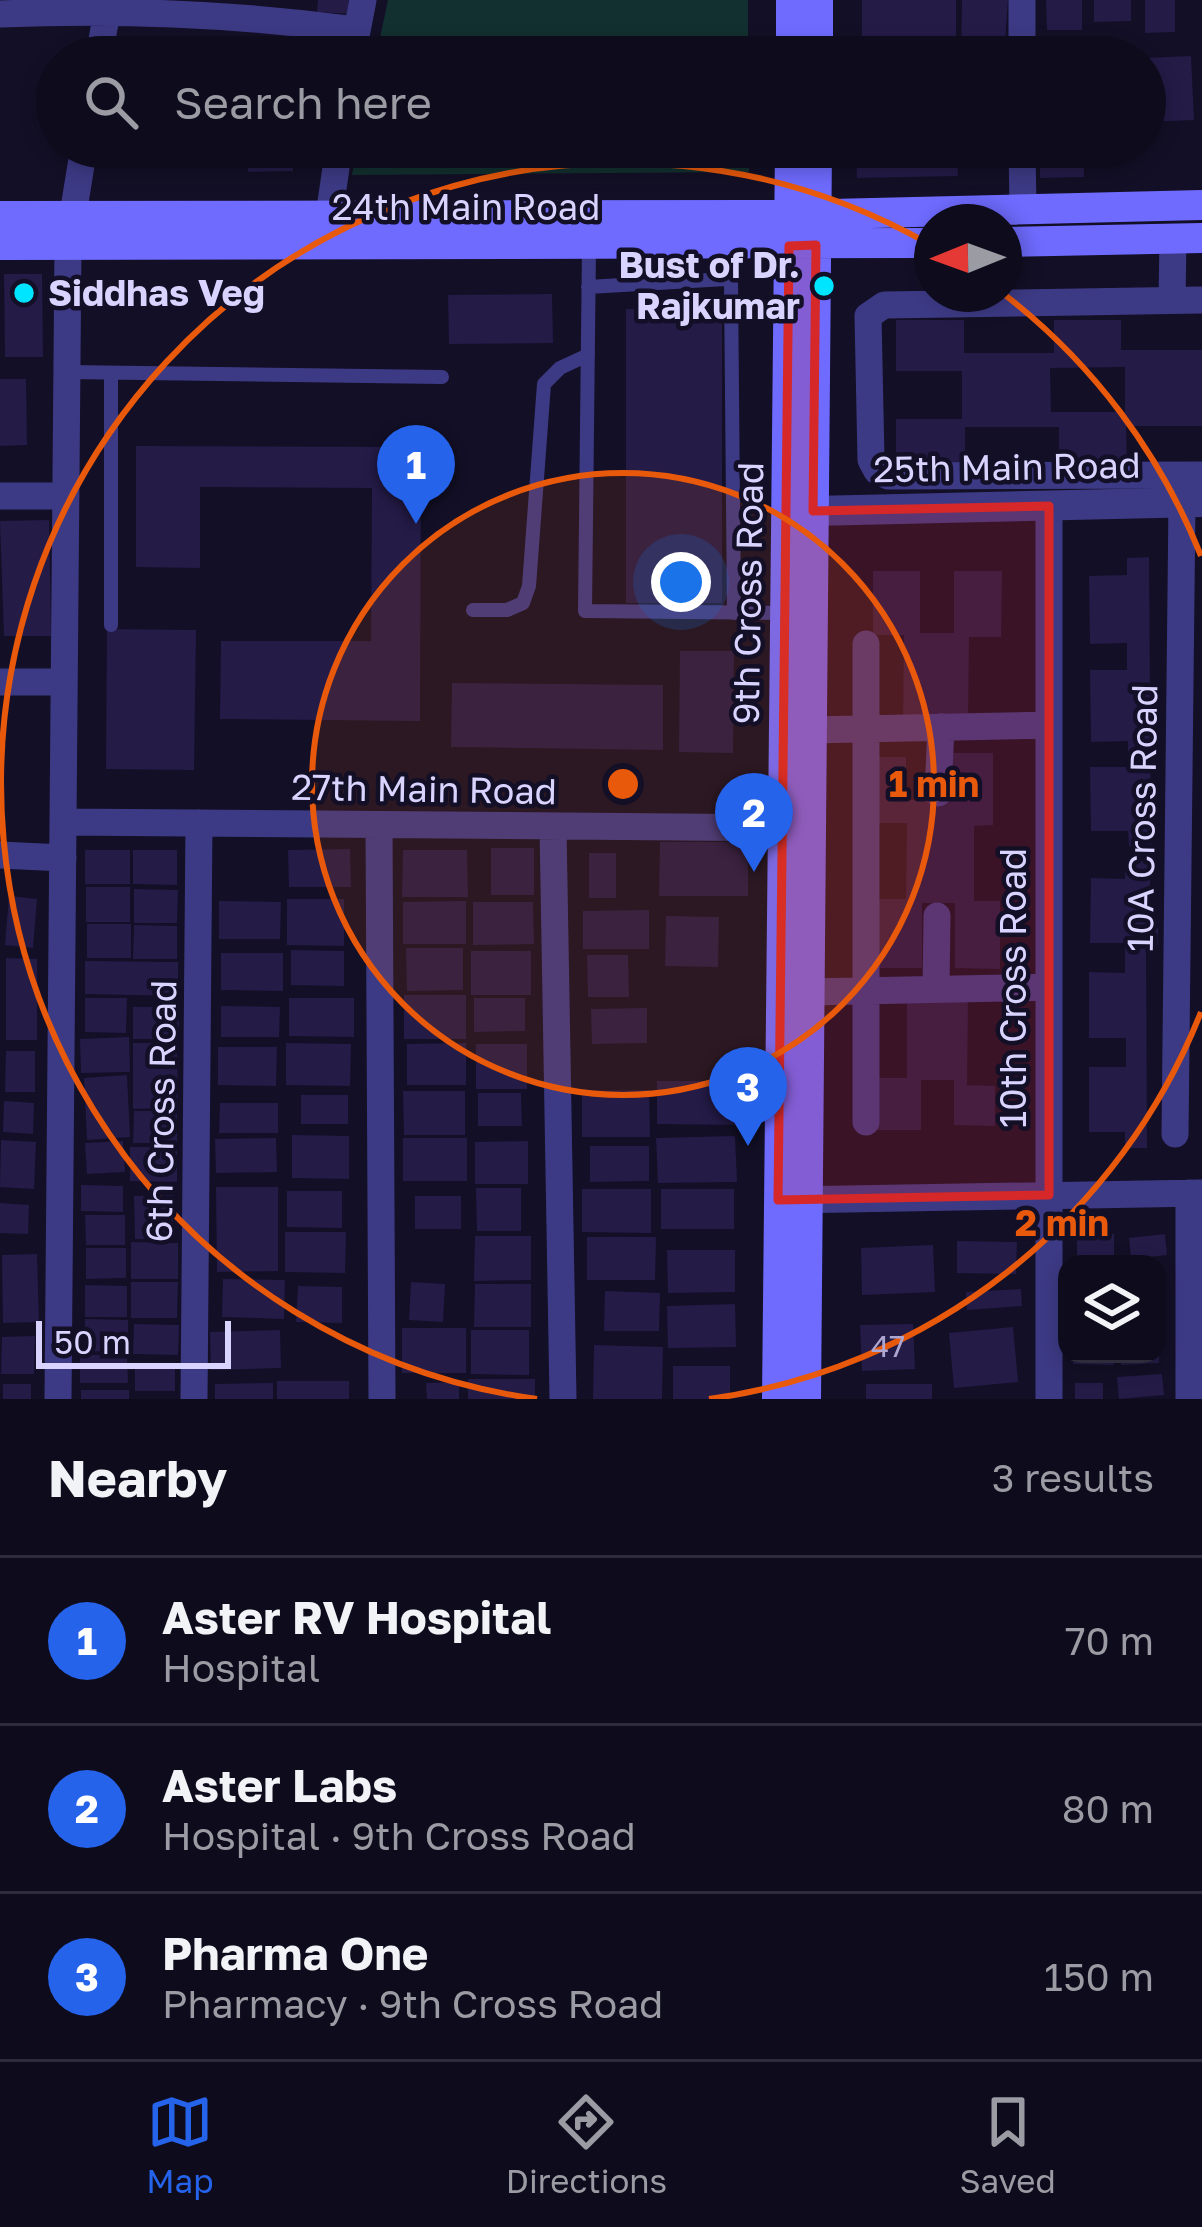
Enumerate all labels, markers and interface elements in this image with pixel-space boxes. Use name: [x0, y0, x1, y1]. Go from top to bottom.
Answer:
search box: [36, 36, 1166, 168]
icon: search: [78, 69, 144, 135]
text: Search here: [174, 75, 432, 129]
street label: 24th Main Road: [332, 185, 600, 228]
north arrow: [914, 204, 1022, 312]
place label: Bust of Dr. Rajkumar: [619, 243, 800, 327]
place label: Siddhas Veg: [48, 271, 265, 314]
marker: Bust of Dr. Rajkumar: [811, 273, 837, 299]
marker: Siddhas Veg: [11, 280, 37, 306]
pin: 1: [377, 425, 455, 524]
street label: 25th Main Road: [873, 443, 1141, 490]
street label: 9th Cross Road: [724, 461, 771, 725]
your location: [651, 552, 711, 612]
street label: 10A Cross Road: [1118, 684, 1165, 952]
text: 1 min: [889, 762, 979, 805]
centre of rings: [602, 763, 644, 805]
street label: 27th Main Road: [291, 765, 557, 812]
pin: 2: [715, 773, 793, 872]
street label: 10th Cross Road: [991, 848, 1034, 1128]
street label: 6th Cross Road: [137, 979, 184, 1243]
pin: 3: [709, 1047, 787, 1146]
text: 2 min: [1015, 1201, 1109, 1244]
map controls: [1058, 1255, 1166, 1363]
button: layers: [1058, 1255, 1166, 1363]
scale bar: [36, 1315, 231, 1368]
text: 50 m: [54, 1322, 131, 1361]
house number: 47: [871, 1328, 905, 1364]
text: Nearby: [48, 1447, 227, 1508]
text: 3 results: [992, 1454, 1154, 1501]
text: Aster RV Hospital: [162, 1590, 551, 1644]
text: 1: [77, 1617, 97, 1664]
text: 70 m: [1065, 1617, 1154, 1664]
text: Hospital: [162, 1644, 320, 1691]
text: Aster Labs: [162, 1758, 397, 1812]
text: 2: [75, 1785, 99, 1832]
text: 80 m: [1062, 1785, 1154, 1832]
text: Hospital · 9th Cross Road: [162, 1812, 636, 1859]
text: Pharma One: [162, 1926, 428, 1980]
text: 3: [75, 1953, 99, 2000]
text: 150 m: [1044, 1953, 1154, 2000]
text: Pharmacy · 9th Cross Road: [162, 1980, 663, 2027]
tab: Map: [146, 2089, 214, 2200]
tab: Directions: [506, 2089, 667, 2200]
tab: Saved: [959, 2089, 1056, 2200]

